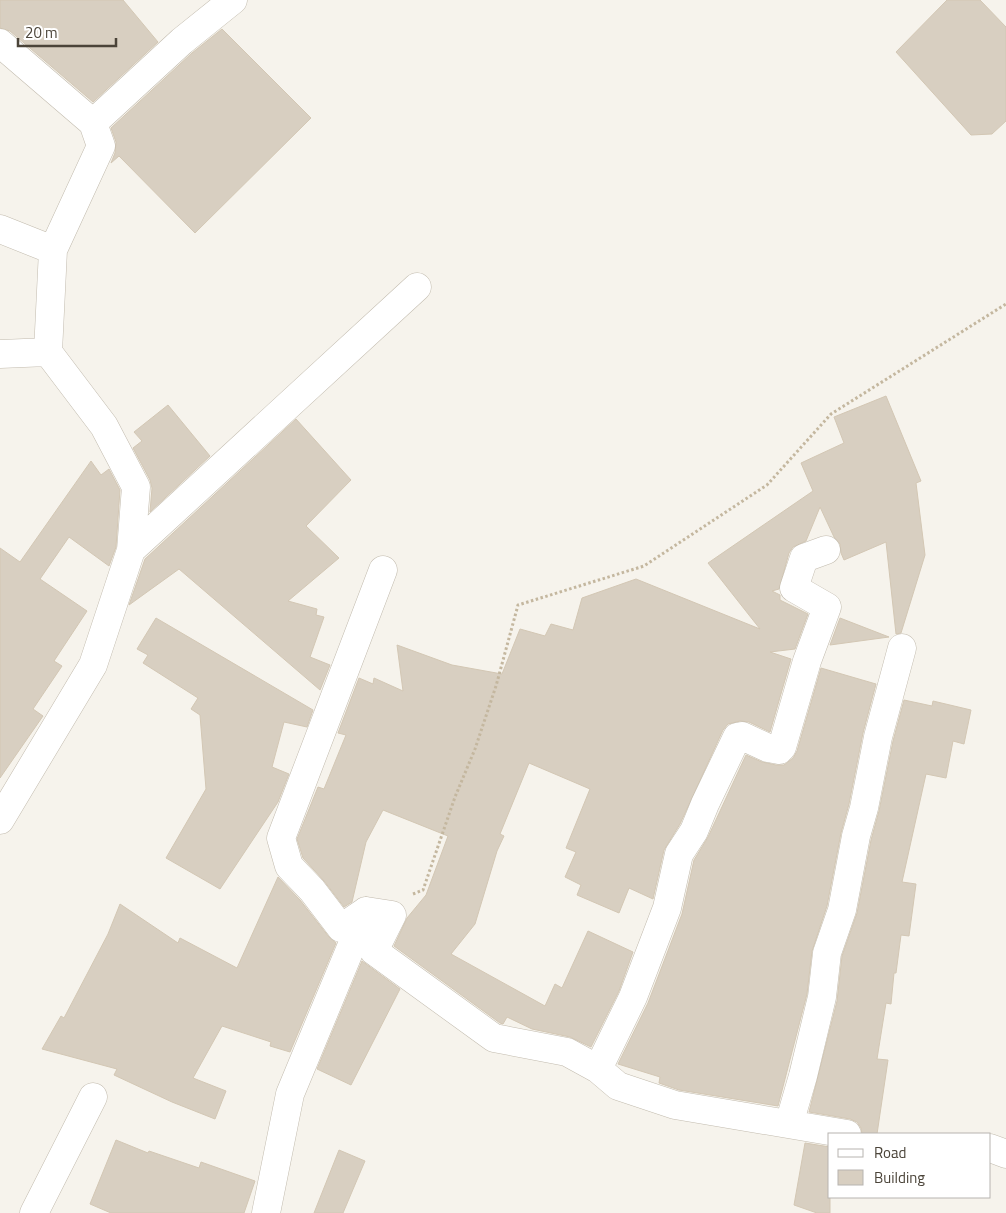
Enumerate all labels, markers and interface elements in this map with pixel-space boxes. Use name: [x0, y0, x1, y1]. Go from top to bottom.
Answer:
scale bar: [18, 15, 115, 47]
text: 20 m: [25, 21, 58, 44]
legend: [828, 1133, 991, 1198]
text: Road: [874, 1141, 906, 1164]
text: Building: [874, 1166, 925, 1189]

